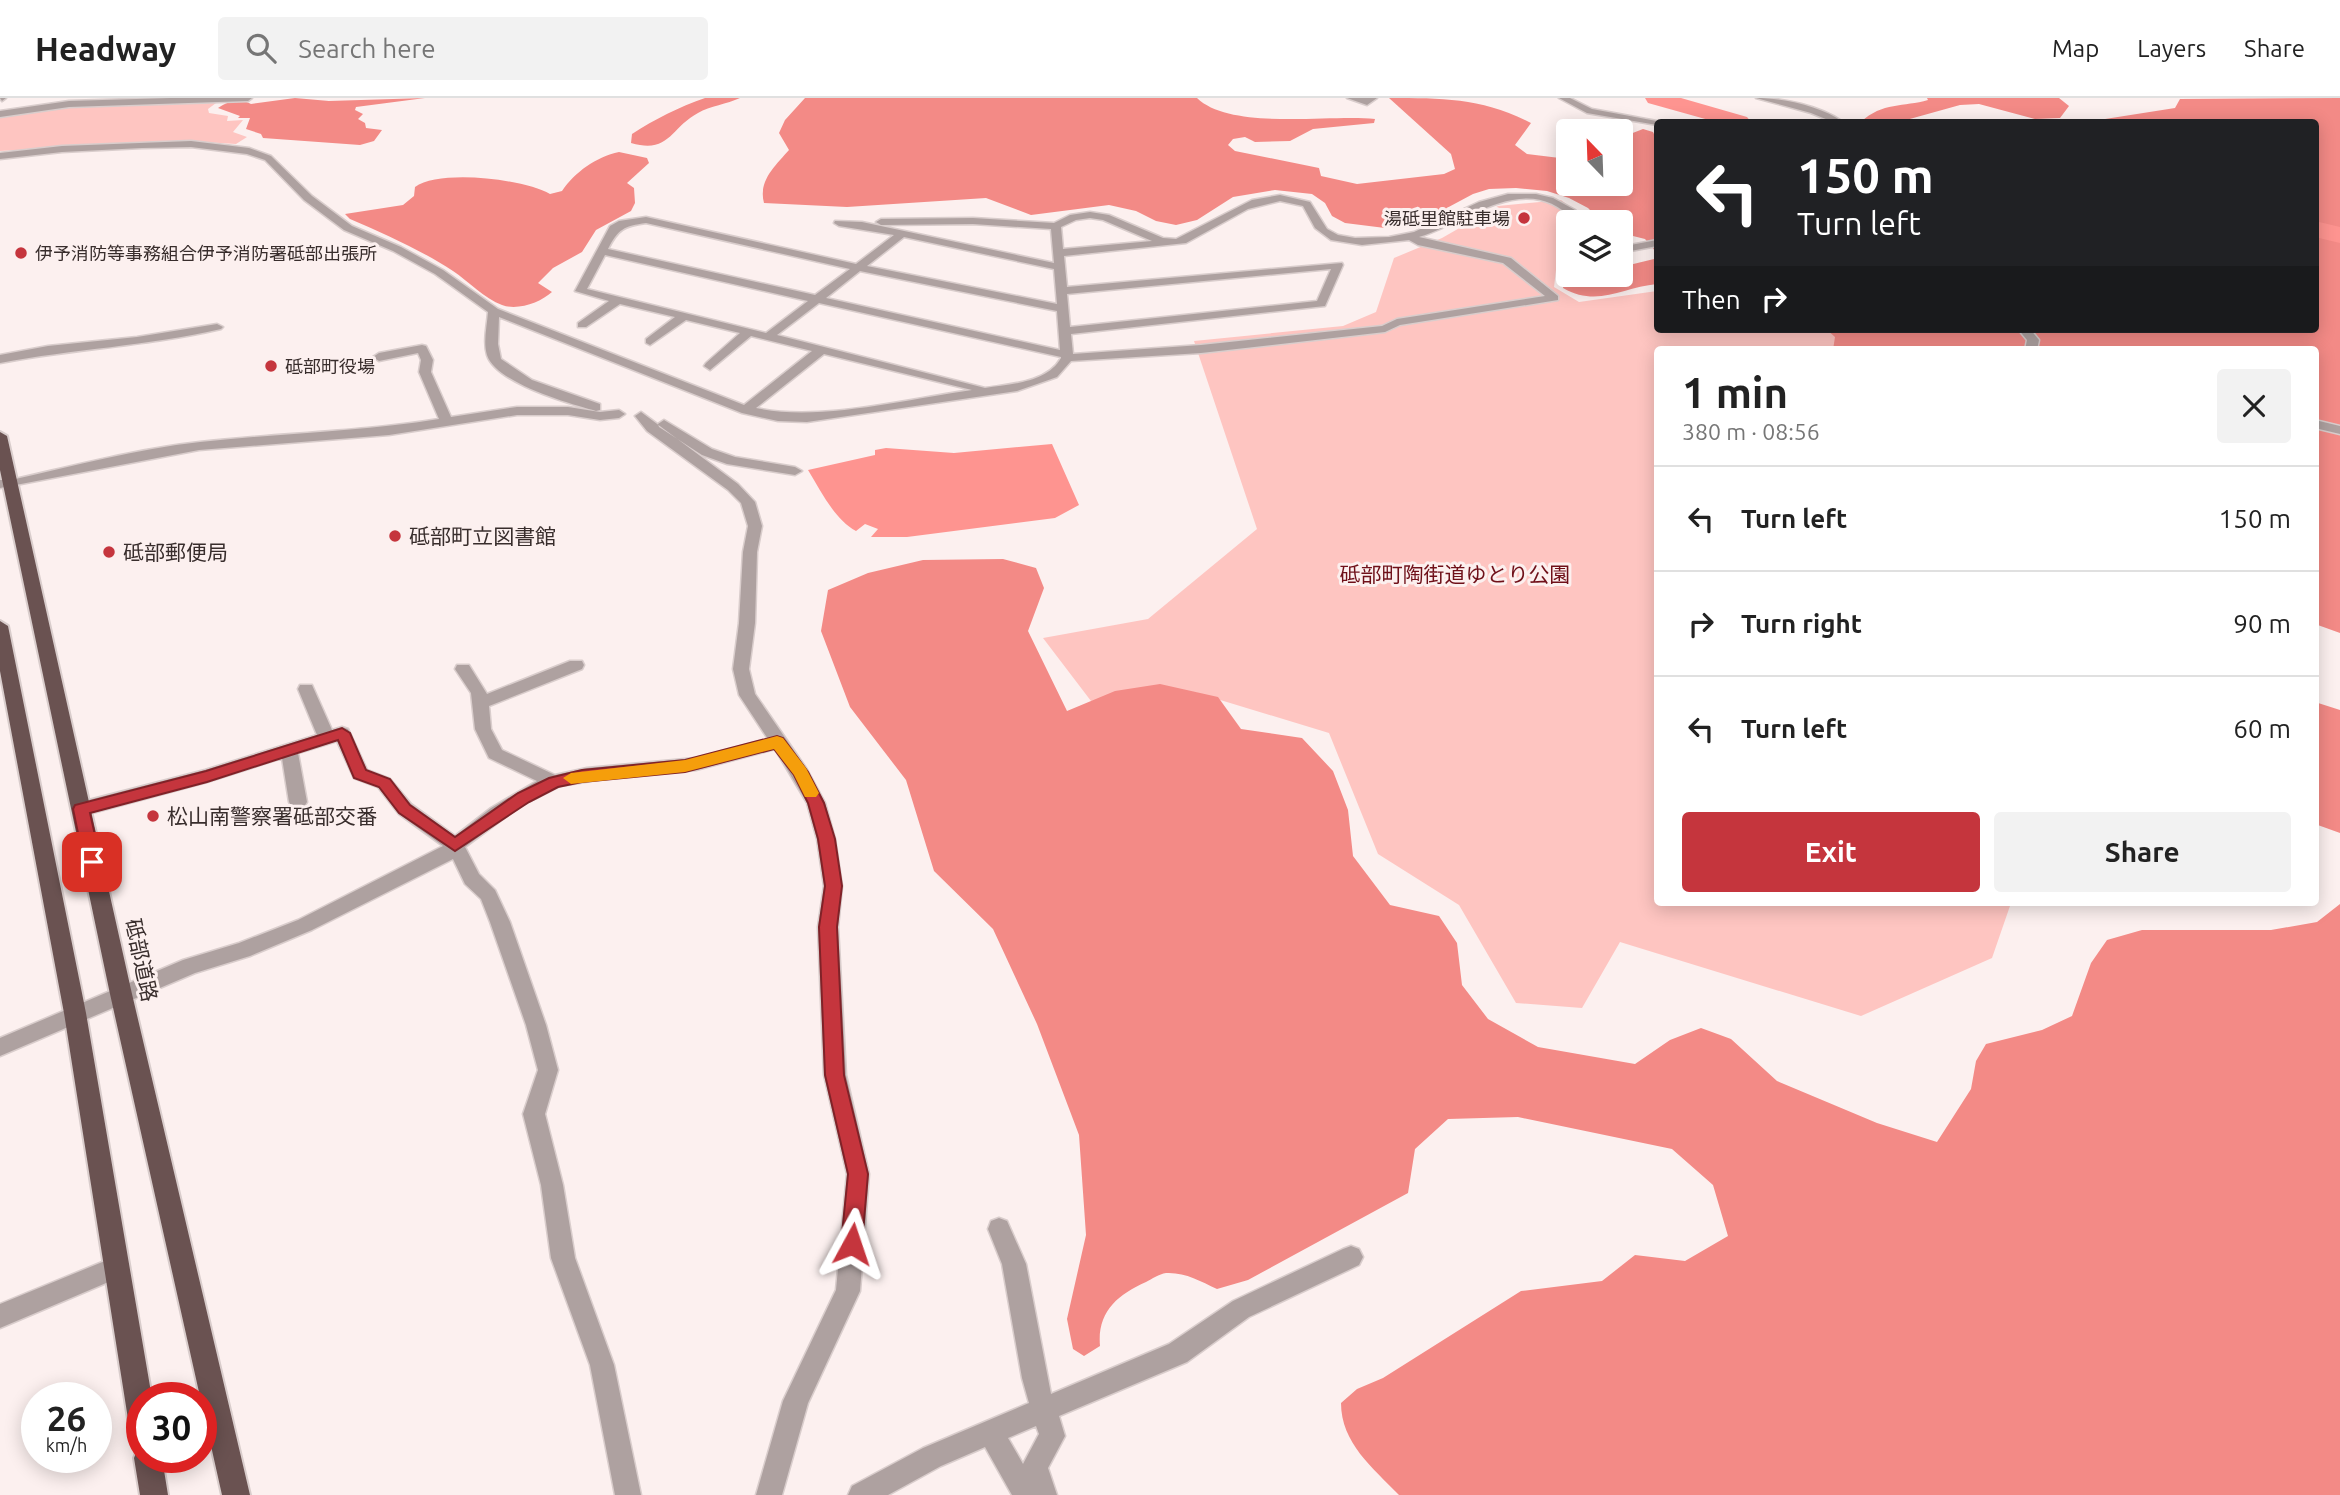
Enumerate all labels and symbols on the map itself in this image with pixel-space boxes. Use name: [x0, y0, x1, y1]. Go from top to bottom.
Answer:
north arrow: [1556, 119, 1633, 196]
place label: 湯砥里館駐車場: [1384, 208, 1510, 228]
marker: 湯砥里館駐車場: [1516, 210, 1532, 226]
place label: 伊予消防等事務組合伊予消防署砥部出張所: [35, 243, 377, 263]
marker: 伊予消防等事務組合伊予消防署砥部出張所: [13, 245, 29, 261]
place label: 砥部町役場: [285, 356, 375, 376]
marker: 砥部町役場: [263, 358, 279, 374]
place label: 砥部町立図書館: [409, 524, 556, 548]
marker: 砥部町立図書館: [387, 528, 403, 544]
place label: 砥部郵便局: [123, 540, 228, 564]
marker: 砥部郵便局: [101, 544, 117, 560]
park label: 砥部町陶街道ゆとり公園: [1340, 562, 1571, 586]
place label: 松山南警察署砥部交番: [167, 804, 377, 828]
marker: 松山南警察署砥部交番: [145, 808, 161, 824]
pin: [62, 832, 122, 892]
street label: 砥部道路: [122, 916, 162, 1004]
position arrow: [815, 1207, 889, 1281]
speed limit sign: 30: [126, 1382, 217, 1473]

